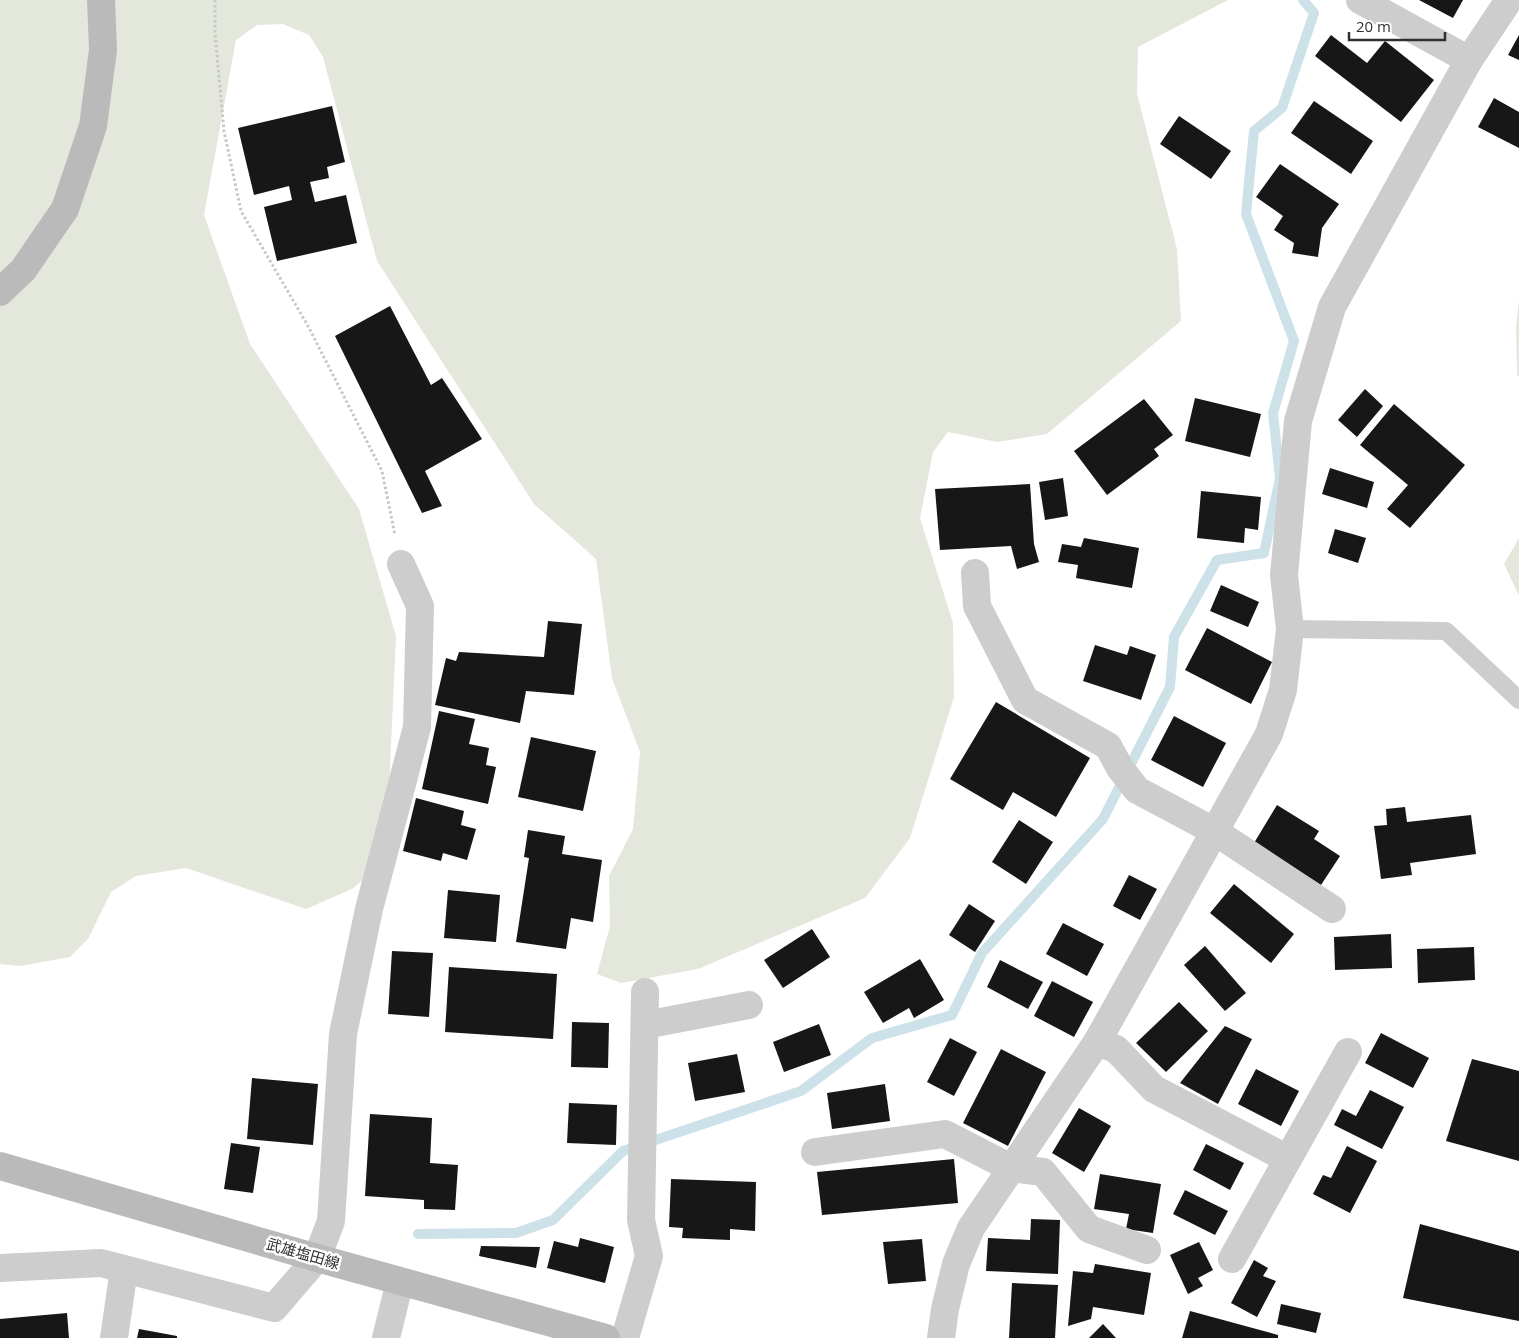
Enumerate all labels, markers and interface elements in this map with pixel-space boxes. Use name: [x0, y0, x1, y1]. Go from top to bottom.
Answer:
scale bar: [1349, 10, 1445, 42]
text: 20 m: [1356, 16, 1391, 36]
street label: 武雄塩田線: [264, 1233, 342, 1273]

